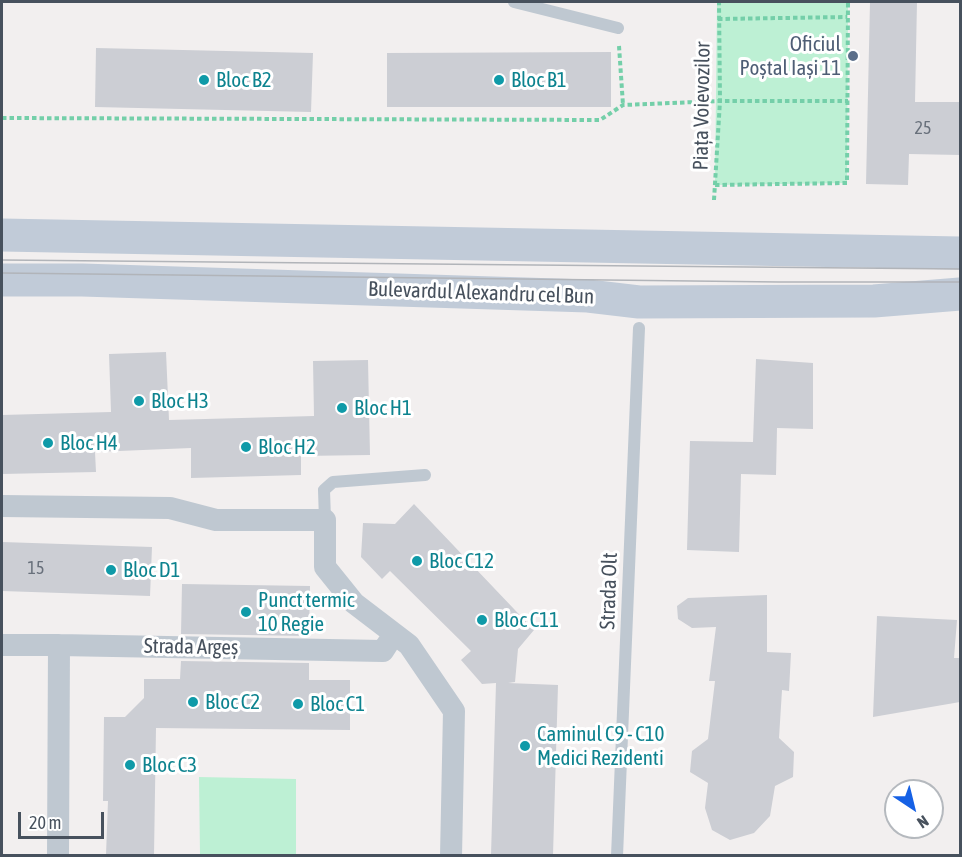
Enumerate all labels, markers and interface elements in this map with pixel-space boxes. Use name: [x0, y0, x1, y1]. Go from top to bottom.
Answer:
place label: Oficiul Poștal Iași 11: [739, 31, 841, 81]
street label: Piața Voievozilor: [688, 41, 716, 171]
marker: Oficiul Poștal Iași 11: [846, 49, 860, 63]
place label: Bloc B2: [216, 67, 272, 93]
place label: Bloc B1: [511, 67, 567, 93]
marker: Bloc B2: [197, 73, 211, 87]
marker: Bloc B1: [492, 73, 506, 87]
house number: 25: [915, 117, 931, 139]
street label: Bulevardul Alexandru cel Bun: [367, 276, 595, 310]
place label: Bloc H3: [151, 388, 209, 414]
marker: Bloc H3: [132, 394, 146, 408]
place label: Bloc H1: [354, 395, 412, 421]
marker: Bloc H1: [335, 401, 349, 415]
place label: Bloc H4: [60, 430, 118, 456]
place label: Bloc H2: [258, 434, 316, 460]
marker: Bloc H4: [41, 436, 55, 450]
marker: Bloc H2: [239, 440, 253, 454]
place label: Bloc C12: [429, 548, 494, 574]
street label: Strada Olt: [595, 552, 623, 630]
marker: Bloc C12: [410, 554, 424, 568]
house number: 15: [28, 557, 44, 579]
place label: Bloc D1: [123, 557, 180, 583]
marker: Bloc D1: [104, 563, 118, 577]
place label: Punct termic 10 Regie: [258, 587, 355, 637]
marker: Punct termic 10 Regie: [239, 605, 253, 619]
place label: Bloc C11: [494, 607, 559, 633]
marker: Bloc C11: [475, 613, 489, 627]
street label: Strada Argeș: [144, 634, 238, 660]
place label: Bloc C2: [205, 689, 260, 715]
place label: Bloc C1: [310, 691, 365, 717]
marker: Bloc C2: [186, 695, 200, 709]
marker: Bloc C1: [291, 697, 305, 711]
place label: Caminul C9 - C10 Medici Rezidenti: [537, 721, 664, 771]
marker: Caminul C9 - C10 Medici Rezidenti: [518, 739, 532, 753]
place label: Bloc C3: [142, 752, 197, 778]
marker: Bloc C3: [123, 758, 137, 772]
north arrow: [884, 779, 944, 839]
scale bar: [21, 800, 106, 838]
text: 20 m: [29, 812, 61, 833]
text: N: [914, 812, 932, 832]

